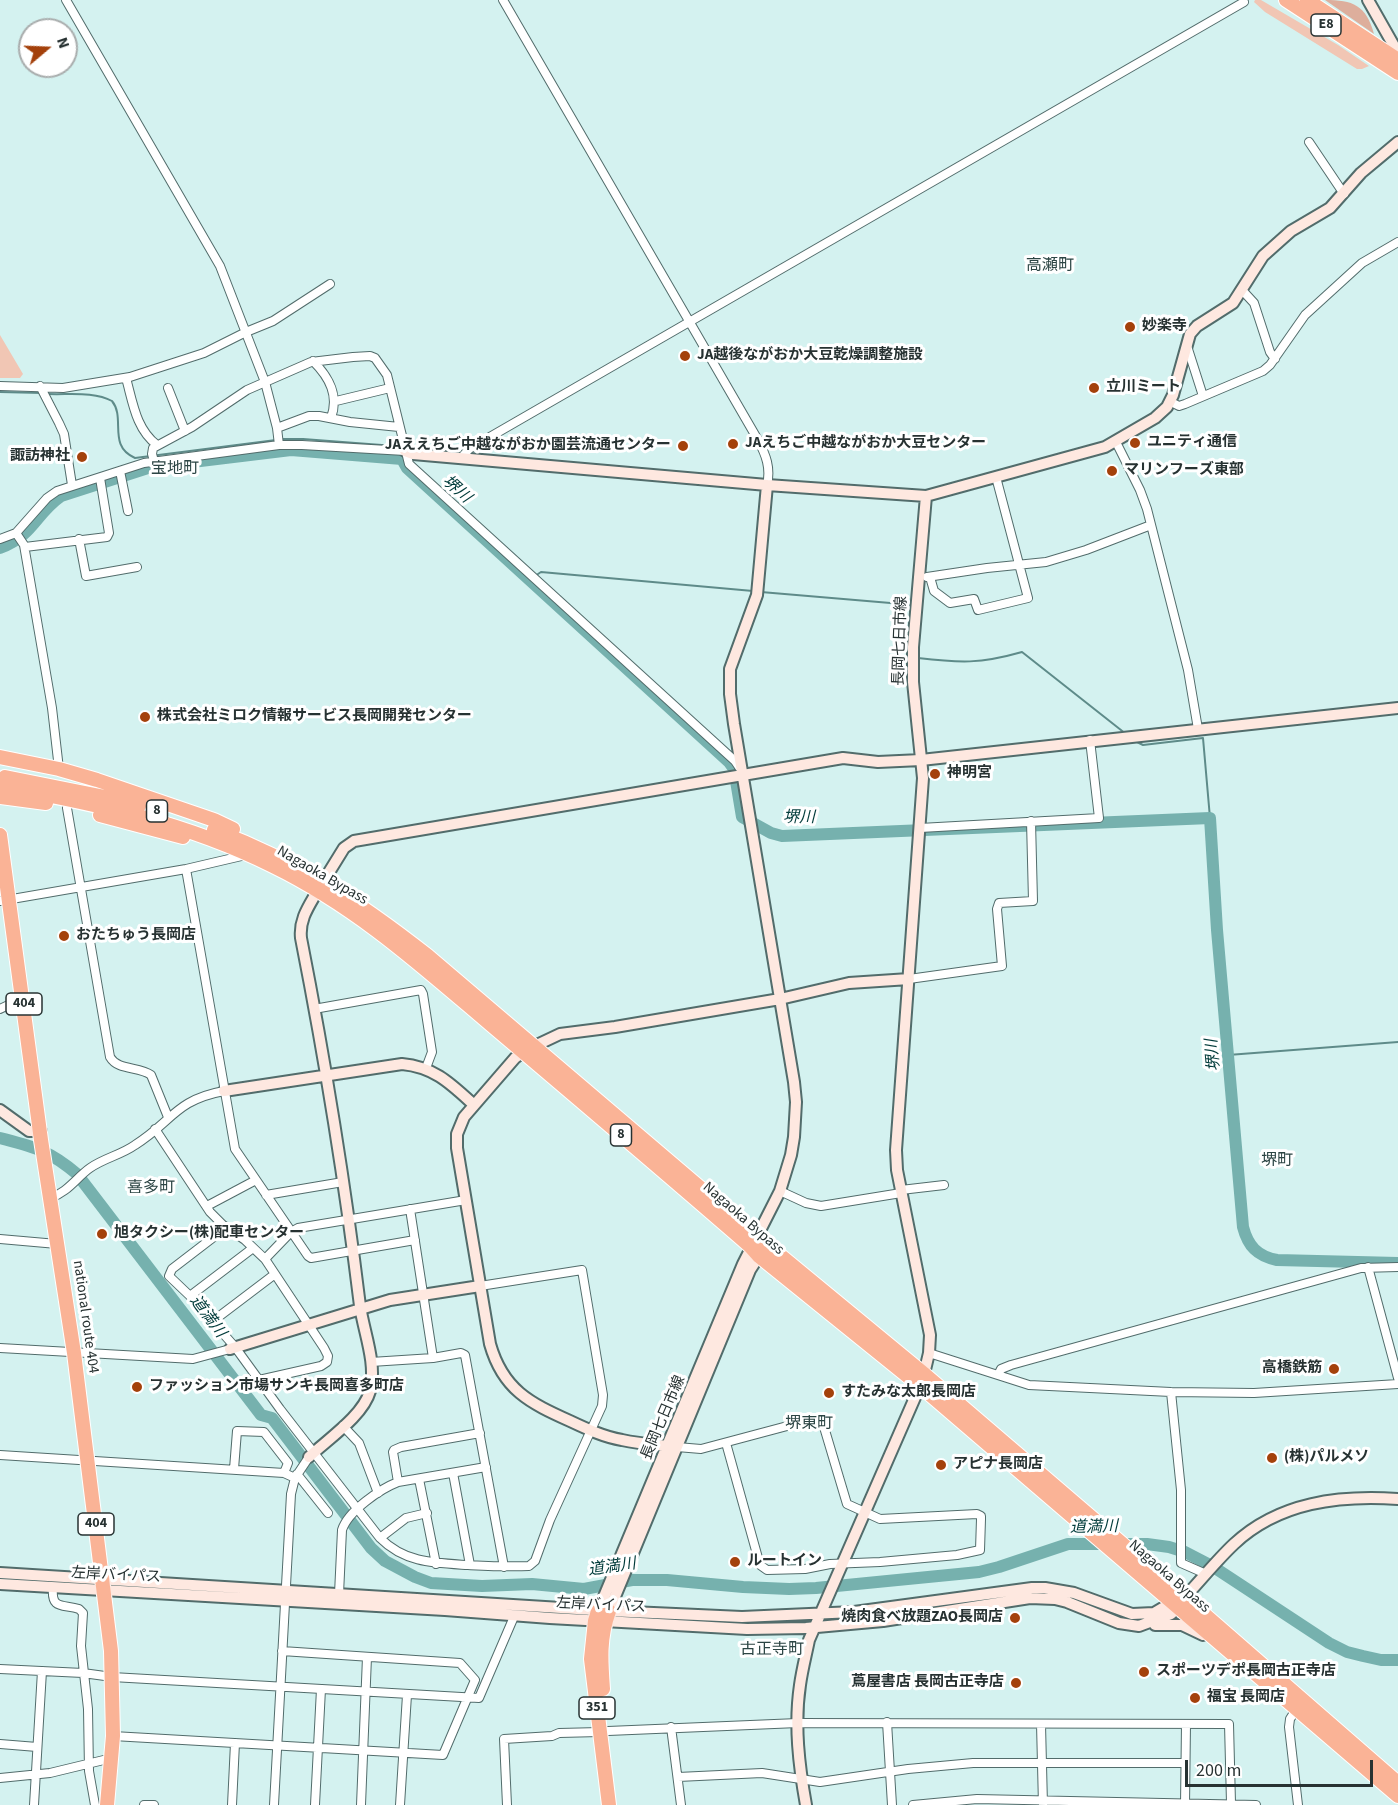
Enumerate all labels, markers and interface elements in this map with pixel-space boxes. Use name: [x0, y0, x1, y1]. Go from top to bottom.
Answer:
road number: E8: [1311, 14, 1341, 36]
north arrow: [18, 18, 78, 78]
text: N: [51, 34, 75, 51]
district label: 高瀬町: [1026, 256, 1074, 276]
place label: 妙楽寺: [1142, 318, 1187, 336]
marker: 妙楽寺: [1123, 320, 1137, 334]
place label: JA越後ながおか大豆乾燥調整施設: [697, 347, 923, 365]
marker: JA越後ながおか大豆乾燥調整施設: [678, 349, 692, 363]
place label: 立川ミート: [1106, 379, 1181, 397]
marker: 立川ミート: [1087, 381, 1101, 395]
place label: ユニティ通信: [1147, 434, 1237, 452]
place label: JAえちご中越ながおか大豆センター: [745, 435, 986, 453]
marker: ユニティ通信: [1128, 436, 1142, 450]
place label: JAええちご中越ながおか園芸流通センター: [385, 437, 671, 455]
marker: JAえちご中越ながおか大豆センター: [726, 437, 740, 451]
marker: JAええちご中越ながおか園芸流通センター: [676, 439, 690, 453]
place label: 諏訪神社: [10, 448, 70, 466]
marker: 諏訪神社: [75, 450, 89, 464]
district label: 宝地町: [151, 459, 199, 479]
place label: マリンフーズ東部: [1124, 462, 1244, 480]
marker: マリンフーズ東部: [1105, 464, 1119, 478]
water label: 堺川: [438, 472, 474, 508]
street label: 長岡七日市線: [890, 596, 912, 686]
place label: 株式会社ミロク情報サービス長岡開発センター: [157, 708, 472, 726]
marker: 株式会社ミロク情報サービス長岡開発センター: [138, 710, 152, 724]
place label: 神明宮: [947, 765, 992, 783]
marker: 神明宮: [928, 767, 942, 781]
road number: 8: [146, 800, 168, 822]
water label: 堺川: [783, 808, 815, 828]
street label: Nagaoka Bypass: [273, 843, 371, 909]
place label: おたちゅう長岡店: [76, 927, 196, 945]
marker: おたちゅう長岡店: [57, 929, 71, 943]
road number: 404: [6, 993, 42, 1015]
water label: 堺川: [1203, 1038, 1225, 1072]
road number: 8: [610, 1124, 632, 1146]
district label: 堺町: [1261, 1151, 1293, 1171]
district label: 喜多町: [127, 1178, 175, 1198]
street label: Nagaoka Bypass: [699, 1179, 787, 1259]
place label: 旭タクシー(株)配車センター: [114, 1225, 304, 1243]
marker: 旭タクシー(株)配車センター: [95, 1227, 109, 1241]
street label: national route 404: [68, 1259, 102, 1375]
water label: 道満川: [185, 1292, 229, 1342]
place label: 高橋鉄筋: [1262, 1360, 1322, 1378]
marker: 高橋鉄筋: [1327, 1362, 1341, 1376]
street label: 長岡七日市線: [638, 1373, 690, 1463]
place label: ファッション市場サンキ長岡喜多町店: [149, 1378, 404, 1396]
marker: ファッション市場サンキ長岡喜多町店: [130, 1380, 144, 1394]
place label: すたみな太郎長岡店: [841, 1384, 976, 1402]
marker: すたみな太郎長岡店: [822, 1386, 836, 1400]
district label: 堺東町: [785, 1414, 833, 1434]
place label: (株)パルメソ: [1284, 1449, 1369, 1467]
marker: (株)パルメソ: [1265, 1451, 1279, 1465]
place label: アピナ長岡店: [953, 1456, 1043, 1474]
marker: アピナ長岡店: [934, 1458, 948, 1472]
road number: 404: [78, 1513, 114, 1535]
water label: 道満川: [1070, 1518, 1118, 1538]
street label: Nagaoka Bypass: [1125, 1537, 1213, 1617]
place label: ルートイン: [747, 1553, 822, 1571]
water label: 道満川: [587, 1555, 637, 1581]
marker: ルートイン: [728, 1555, 742, 1569]
street label: 左岸バイパス: [71, 1565, 161, 1587]
street label: 左岸バイパス: [556, 1595, 646, 1617]
place label: 焼肉食べ放題ZAO長岡店: [841, 1609, 1003, 1627]
marker: 焼肉食べ放題ZAO長岡店: [1008, 1611, 1022, 1625]
district label: 古正寺町: [740, 1640, 804, 1660]
place label: スポーツデポ長岡古正寺店: [1156, 1663, 1336, 1681]
marker: スポーツデポ長岡古正寺店: [1137, 1665, 1151, 1679]
place label: 蔦屋書店 長岡古正寺店: [851, 1674, 1004, 1692]
marker: 蔦屋書店 長岡古正寺店: [1009, 1676, 1023, 1690]
place label: 福宝 長岡店: [1207, 1689, 1285, 1707]
marker: 福宝 長岡店: [1188, 1691, 1202, 1705]
road number: 351: [579, 1697, 615, 1719]
scale bar: [1188, 1748, 1376, 1786]
text: 200 m: [1196, 1758, 1241, 1783]

